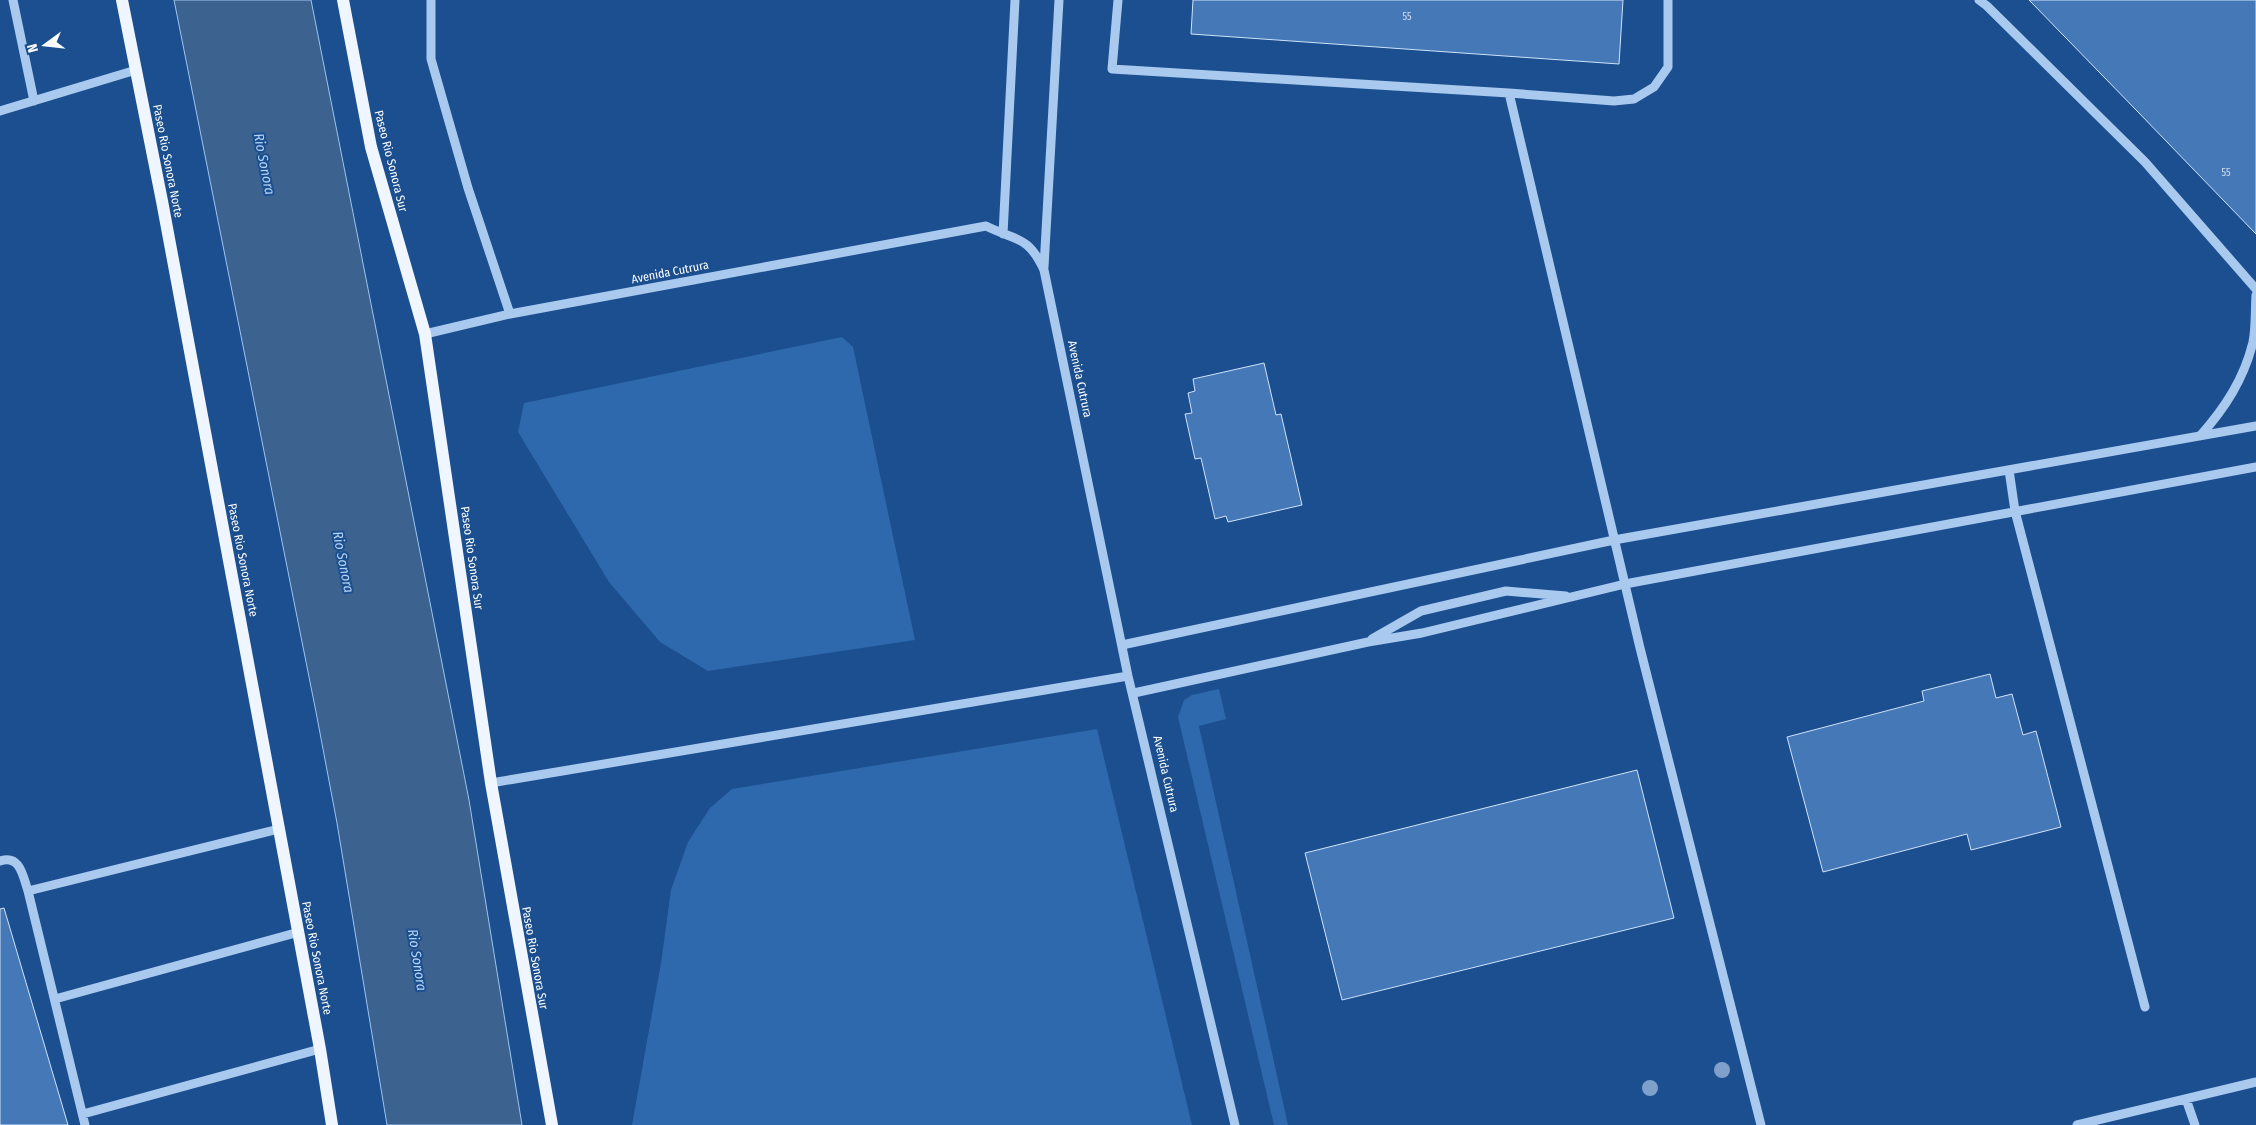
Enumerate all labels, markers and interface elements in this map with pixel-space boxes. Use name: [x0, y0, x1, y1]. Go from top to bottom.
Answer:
house number: 55: [1402, 11, 1412, 23]
north arrow: [20, 20, 70, 70]
text: N: [24, 42, 42, 54]
street label: Paseo Rio Sonora Norte: [150, 103, 186, 219]
street label: Paseo Rio Sonora Sur: [372, 109, 411, 214]
water label: Rio Sonora: [250, 132, 278, 196]
house number: 55: [2221, 167, 2231, 179]
street label: Avenida Cutrura: [630, 258, 710, 286]
street label: Avenida Cutrura: [1065, 339, 1095, 419]
street label: Paseo Rio Sonora Norte: [225, 502, 261, 618]
street label: Paseo Rio Sonora Sur: [458, 505, 486, 611]
water label: Rio Sonora: [329, 530, 357, 594]
street label: Avenida Cutrura: [1150, 734, 1182, 814]
street label: Paseo Rio Sonora Norte: [299, 900, 335, 1016]
street label: Paseo Rio Sonora Sur: [519, 905, 551, 1011]
water label: Rio Sonora: [404, 928, 430, 992]

